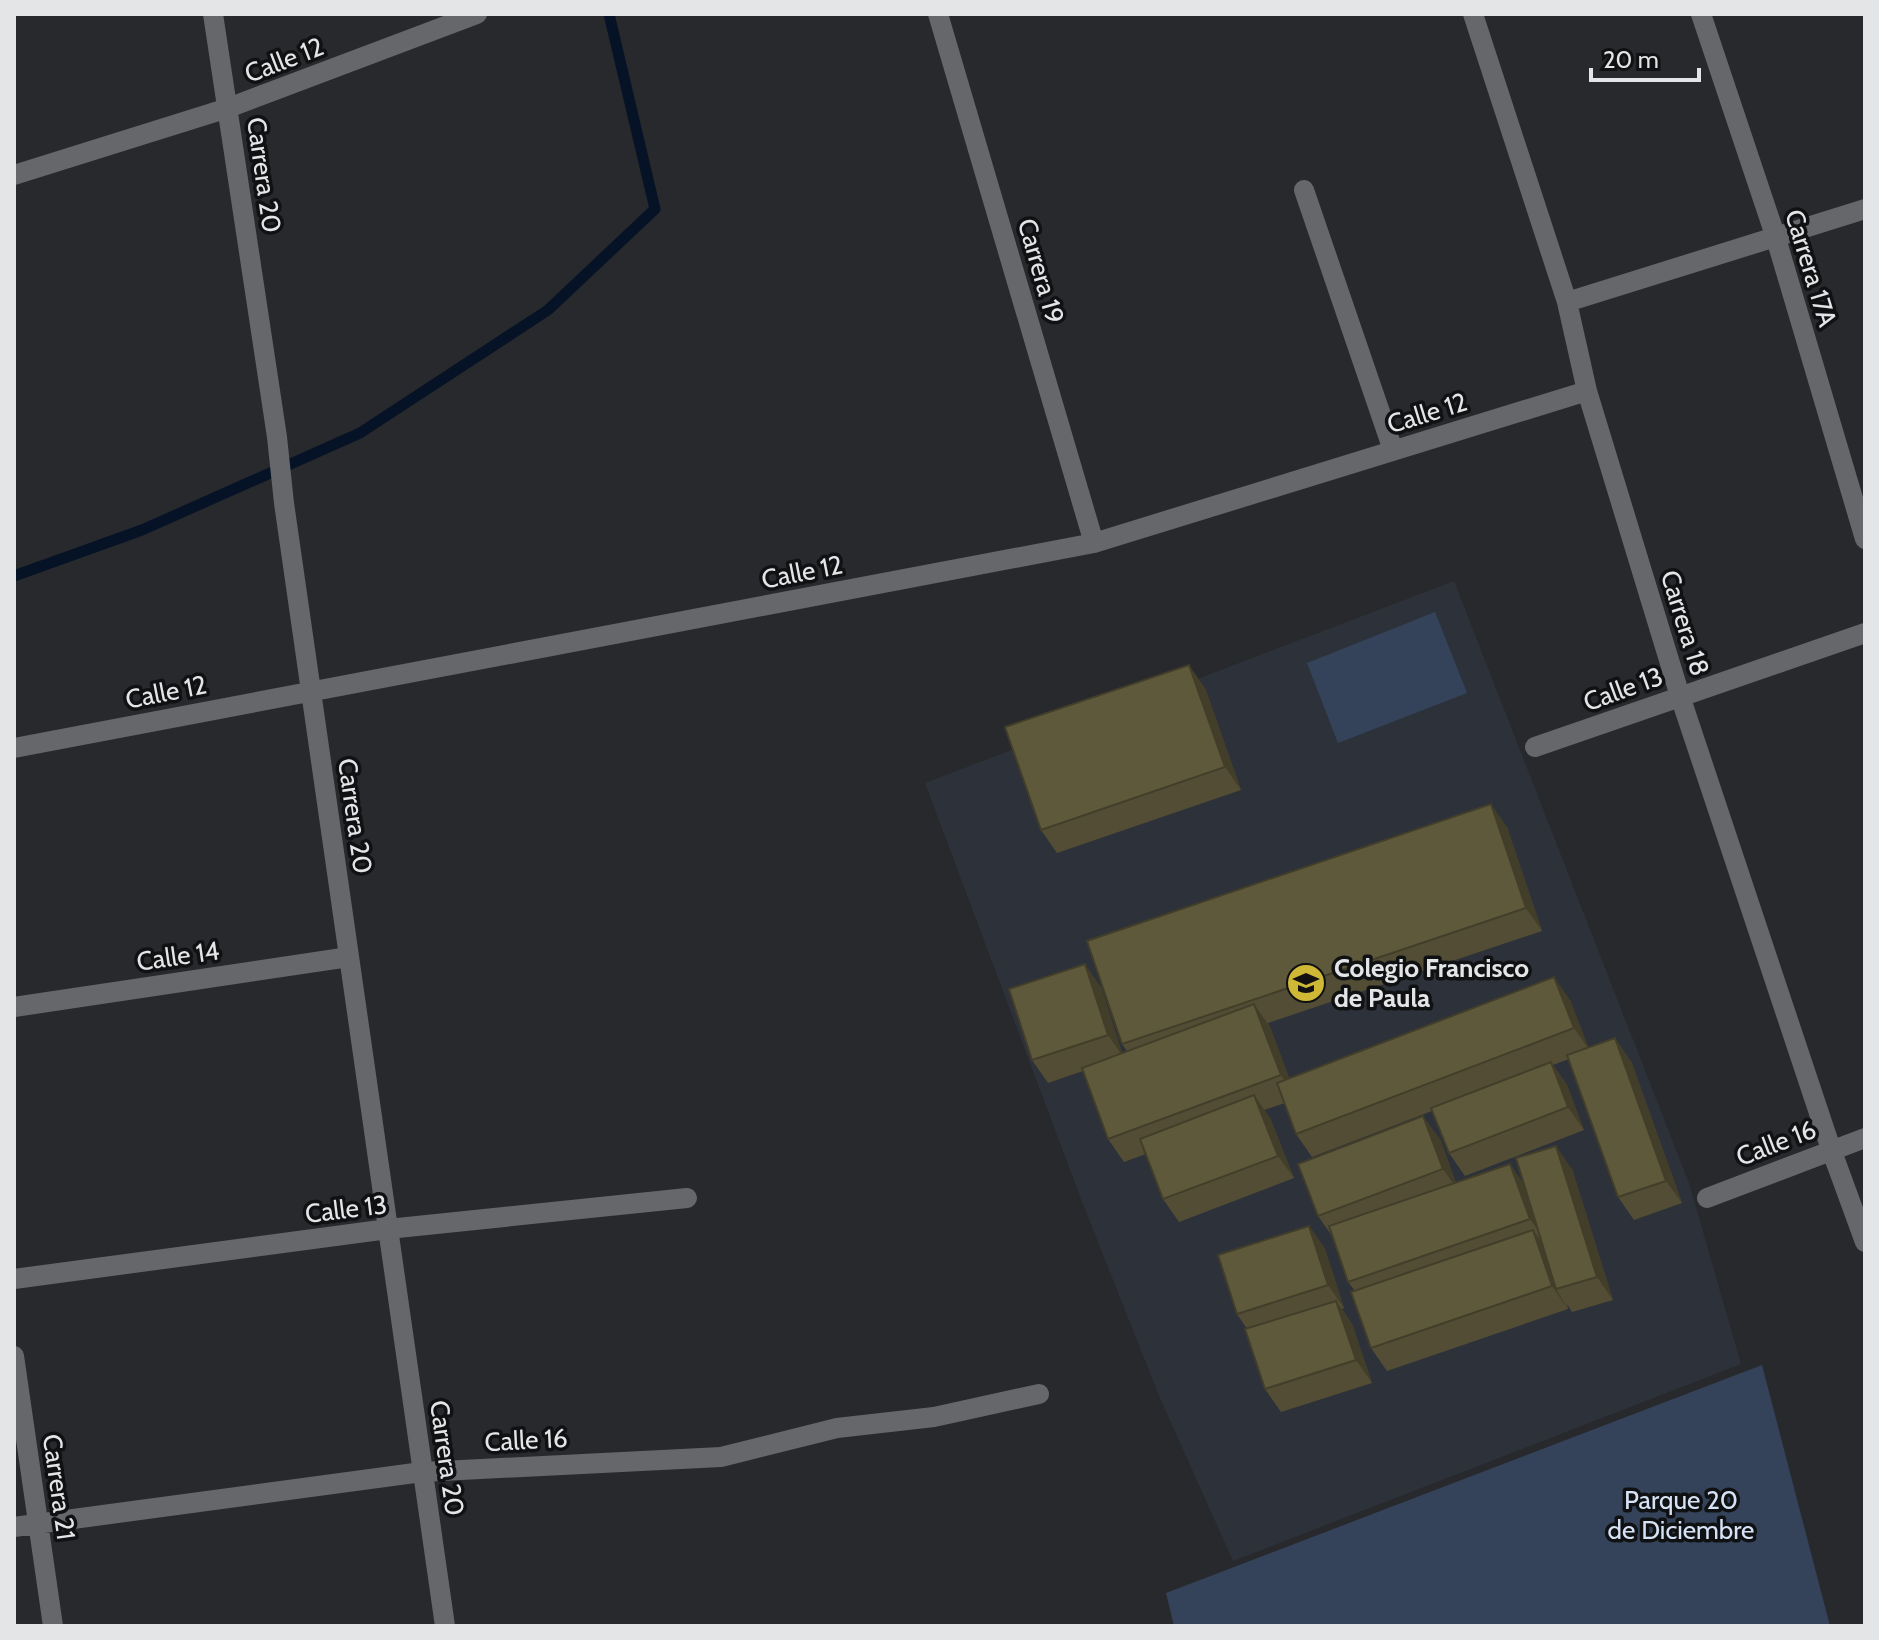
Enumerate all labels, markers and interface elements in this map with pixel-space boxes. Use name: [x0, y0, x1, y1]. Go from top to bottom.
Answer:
street label: Calle 12: [240, 30, 328, 90]
scale bar: [1591, 32, 1699, 82]
text: 20 m: [1603, 45, 1659, 74]
street label: Carrera 20: [240, 115, 288, 235]
street label: Carrera 17A: [1778, 206, 1844, 330]
street label: Carrera 19: [1011, 215, 1071, 327]
street label: Calle 12: [1383, 386, 1471, 440]
street label: Calle 12: [759, 548, 845, 596]
street label: Carrera 18: [1654, 566, 1716, 680]
street label: Calle 13: [1579, 660, 1667, 718]
street label: Calle 12: [123, 668, 209, 716]
street label: Carrera 20: [331, 756, 379, 876]
street label: Calle 14: [135, 934, 221, 978]
place label: Colegio Francisco de Paula: [1334, 952, 1529, 1014]
school or university icon: Colegio Francisco de Paula: [1285, 962, 1327, 1004]
street label: Calle 16: [1732, 1113, 1820, 1173]
street label: Calle 13: [303, 1188, 389, 1230]
street label: Carrera 20: [423, 1398, 471, 1518]
street label: Calle 16: [484, 1422, 568, 1458]
street label: Carrera 21: [36, 1432, 82, 1542]
park label: Parque 20 de Diciembre: [1608, 1484, 1754, 1546]

